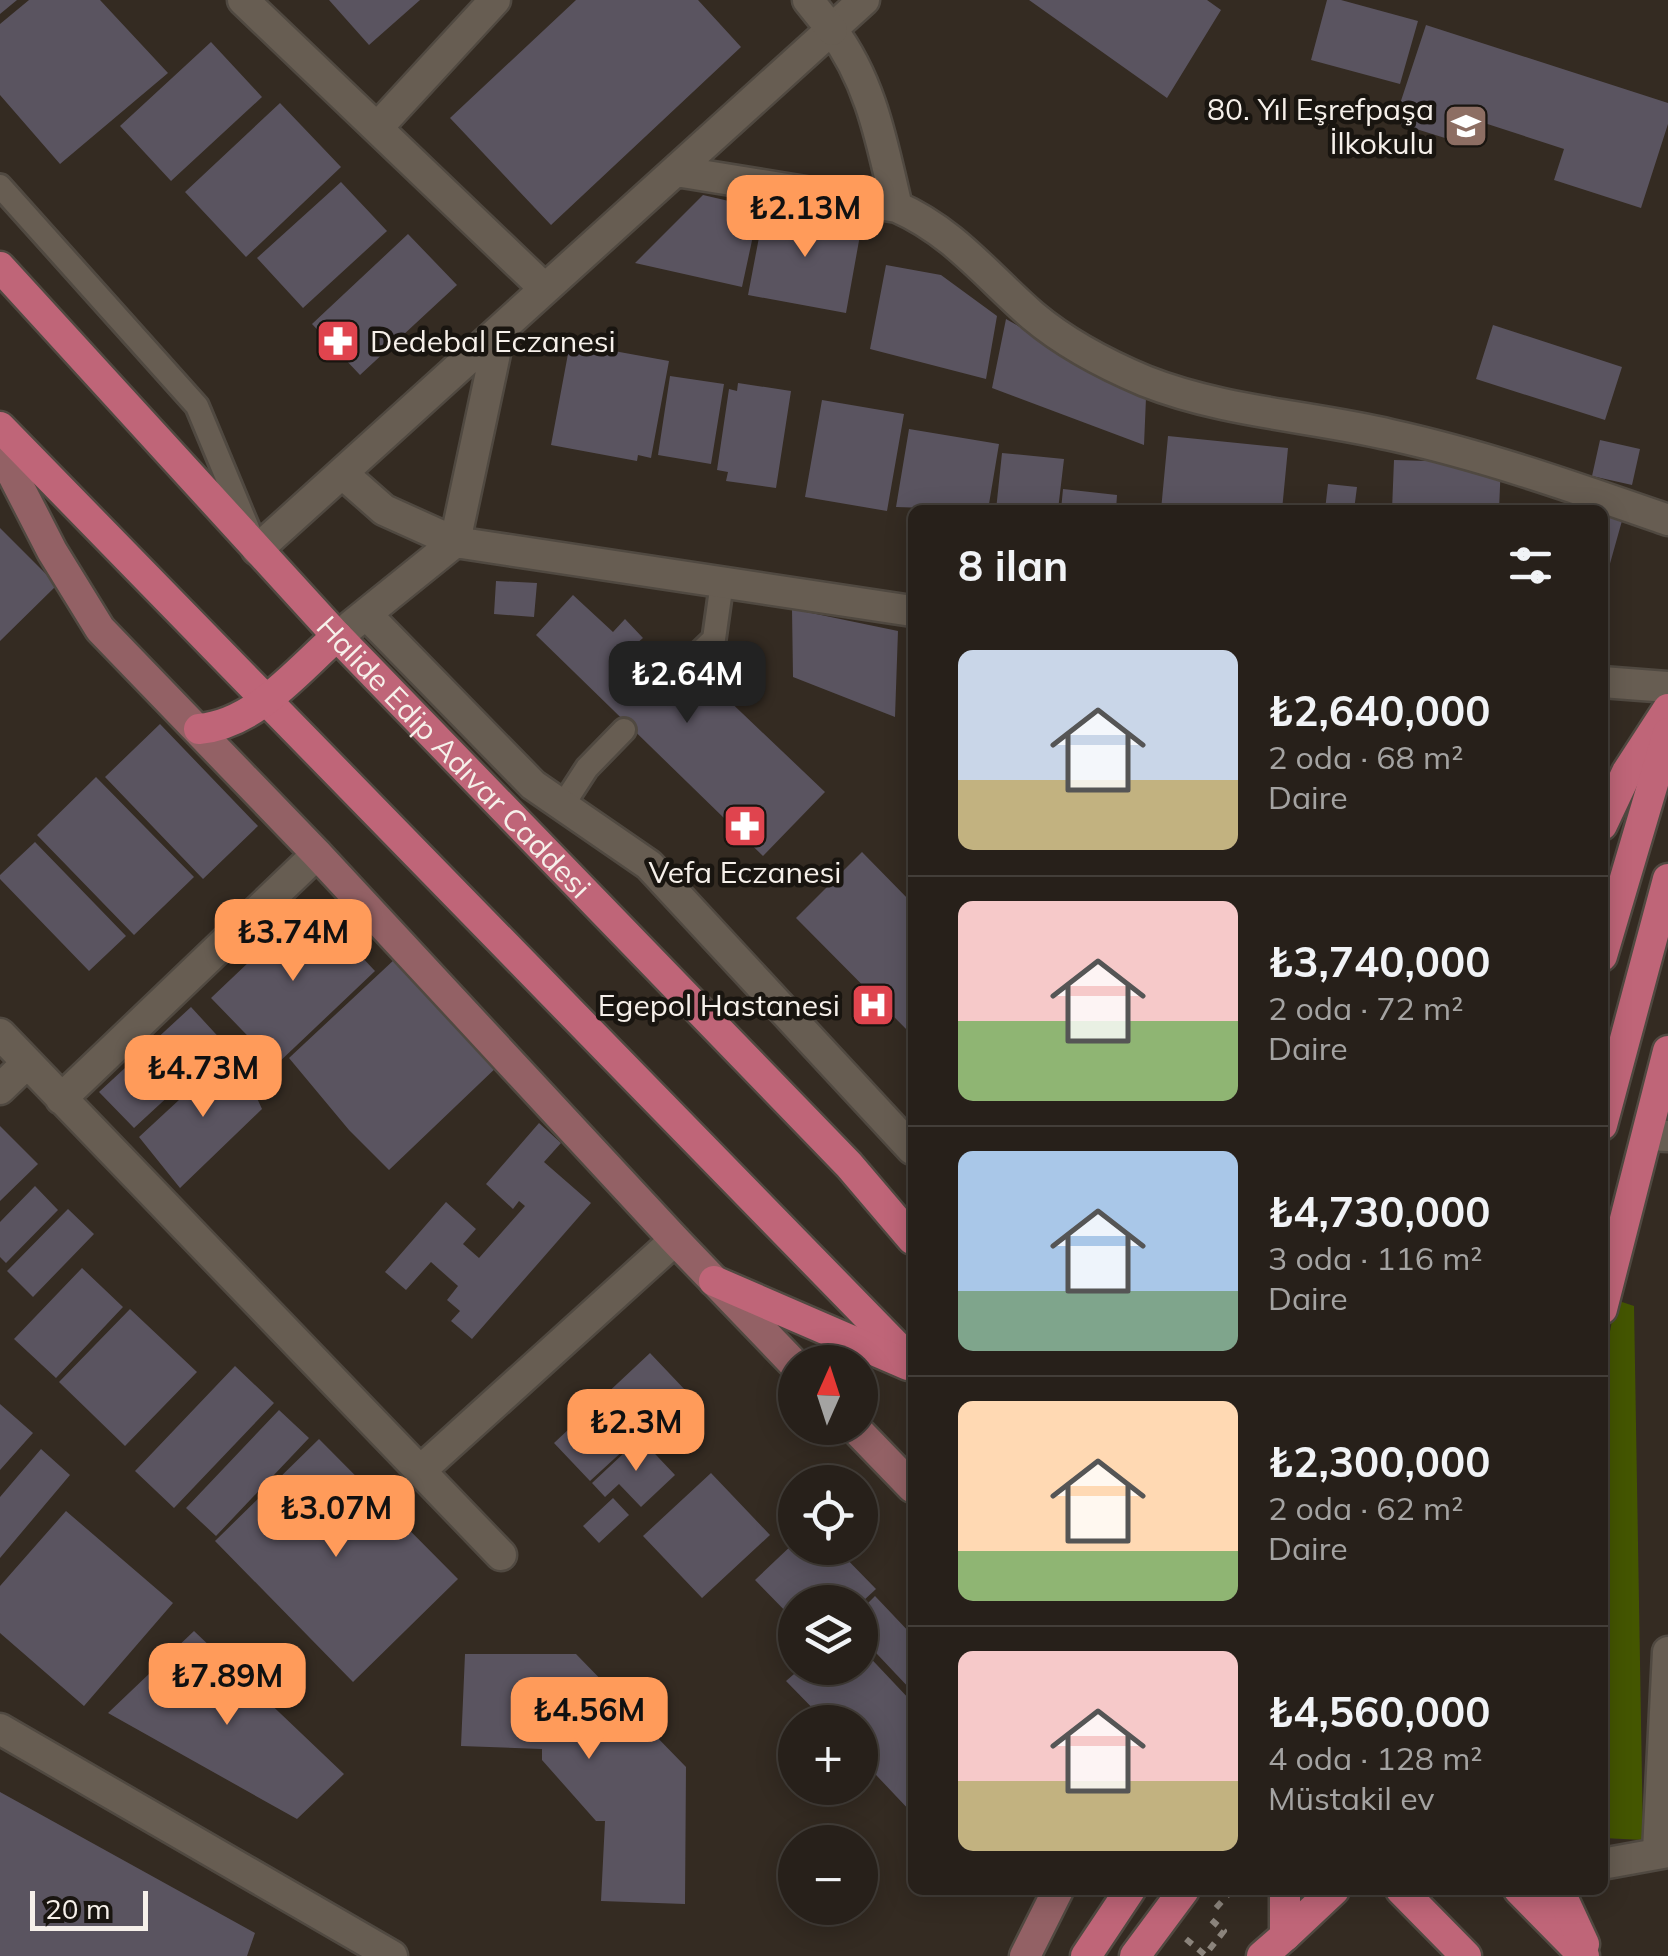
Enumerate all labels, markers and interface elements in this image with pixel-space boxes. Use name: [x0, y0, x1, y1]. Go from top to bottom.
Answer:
place label: 80. Yıl Eşrefpaşa İlkokulu: [1207, 90, 1434, 162]
school or university icon: 80. Yıl Eşrefpaşa İlkokulu: [1443, 103, 1489, 149]
pin: ₺2.13M: [724, 175, 886, 260]
text: ₺2.13M: [749, 187, 861, 227]
pharmacy icon: Dedebal Eczanesi: [315, 318, 361, 364]
place label: Dedebal Eczanesi: [370, 322, 616, 360]
icon: filters: [1503, 538, 1558, 593]
text: 8 ilan: [958, 539, 1068, 592]
street label: Halide Edip Adıvar Caddesi: [309, 608, 599, 906]
pin: ₺2.64M: [606, 641, 768, 726]
text: ₺2.64M: [631, 653, 743, 693]
text: ₺2,640,000: [1268, 684, 1490, 737]
icon: home: [1038, 690, 1158, 810]
text: 2 oda · 68 m²: [1268, 737, 1463, 777]
text: Daire: [1268, 777, 1348, 817]
pharmacy icon: Vefa Eczanesi: [722, 803, 768, 849]
place label: Vefa Eczanesi: [648, 853, 842, 891]
pin: ₺3.74M: [212, 899, 374, 984]
text: ₺3.74M: [237, 911, 349, 951]
text: ₺3,740,000: [1268, 935, 1490, 988]
icon: home: [1038, 941, 1158, 1061]
hospital icon: Egepol Hastanesi: [850, 982, 896, 1028]
place label: Egepol Hastanesi: [598, 986, 840, 1024]
text: 2 oda · 72 m²: [1268, 988, 1463, 1028]
text: Daire: [1268, 1028, 1348, 1068]
pin: ₺4.73M: [122, 1035, 284, 1120]
text: ₺4.73M: [147, 1047, 259, 1087]
text: ₺4,730,000: [1268, 1185, 1490, 1238]
icon: home: [1038, 1191, 1158, 1311]
text: 3 oda · 116 m²: [1268, 1238, 1483, 1278]
text: Daire: [1268, 1278, 1348, 1318]
north arrow: [778, 1345, 878, 1445]
map controls: [778, 1345, 878, 1925]
pin: ₺2.3M: [566, 1389, 706, 1474]
text: ₺2.3M: [589, 1401, 683, 1441]
text: ₺2,300,000: [1268, 1435, 1490, 1488]
icon: home: [1038, 1441, 1158, 1561]
button: locate: [778, 1465, 878, 1565]
pin: ₺3.07M: [255, 1475, 417, 1560]
text: ₺3.07M: [280, 1487, 392, 1527]
text: 2 oda · 62 m²: [1268, 1488, 1463, 1528]
text: Daire: [1268, 1528, 1348, 1568]
button: layers: [778, 1585, 878, 1685]
pin: ₺7.89M: [146, 1643, 308, 1728]
text: ₺7.89M: [171, 1655, 283, 1695]
pin: ₺4.56M: [508, 1677, 670, 1762]
text: ₺4,560,000: [1268, 1685, 1490, 1738]
text: ₺4.56M: [533, 1689, 645, 1729]
icon: home: [1038, 1691, 1158, 1811]
button: +: [778, 1705, 878, 1805]
text: 4 oda · 128 m²: [1268, 1738, 1483, 1778]
text: Müstakil ev: [1268, 1778, 1434, 1818]
button: −: [778, 1825, 878, 1925]
scale bar: [30, 1886, 148, 1930]
text: 20 m: [45, 1891, 111, 1926]

